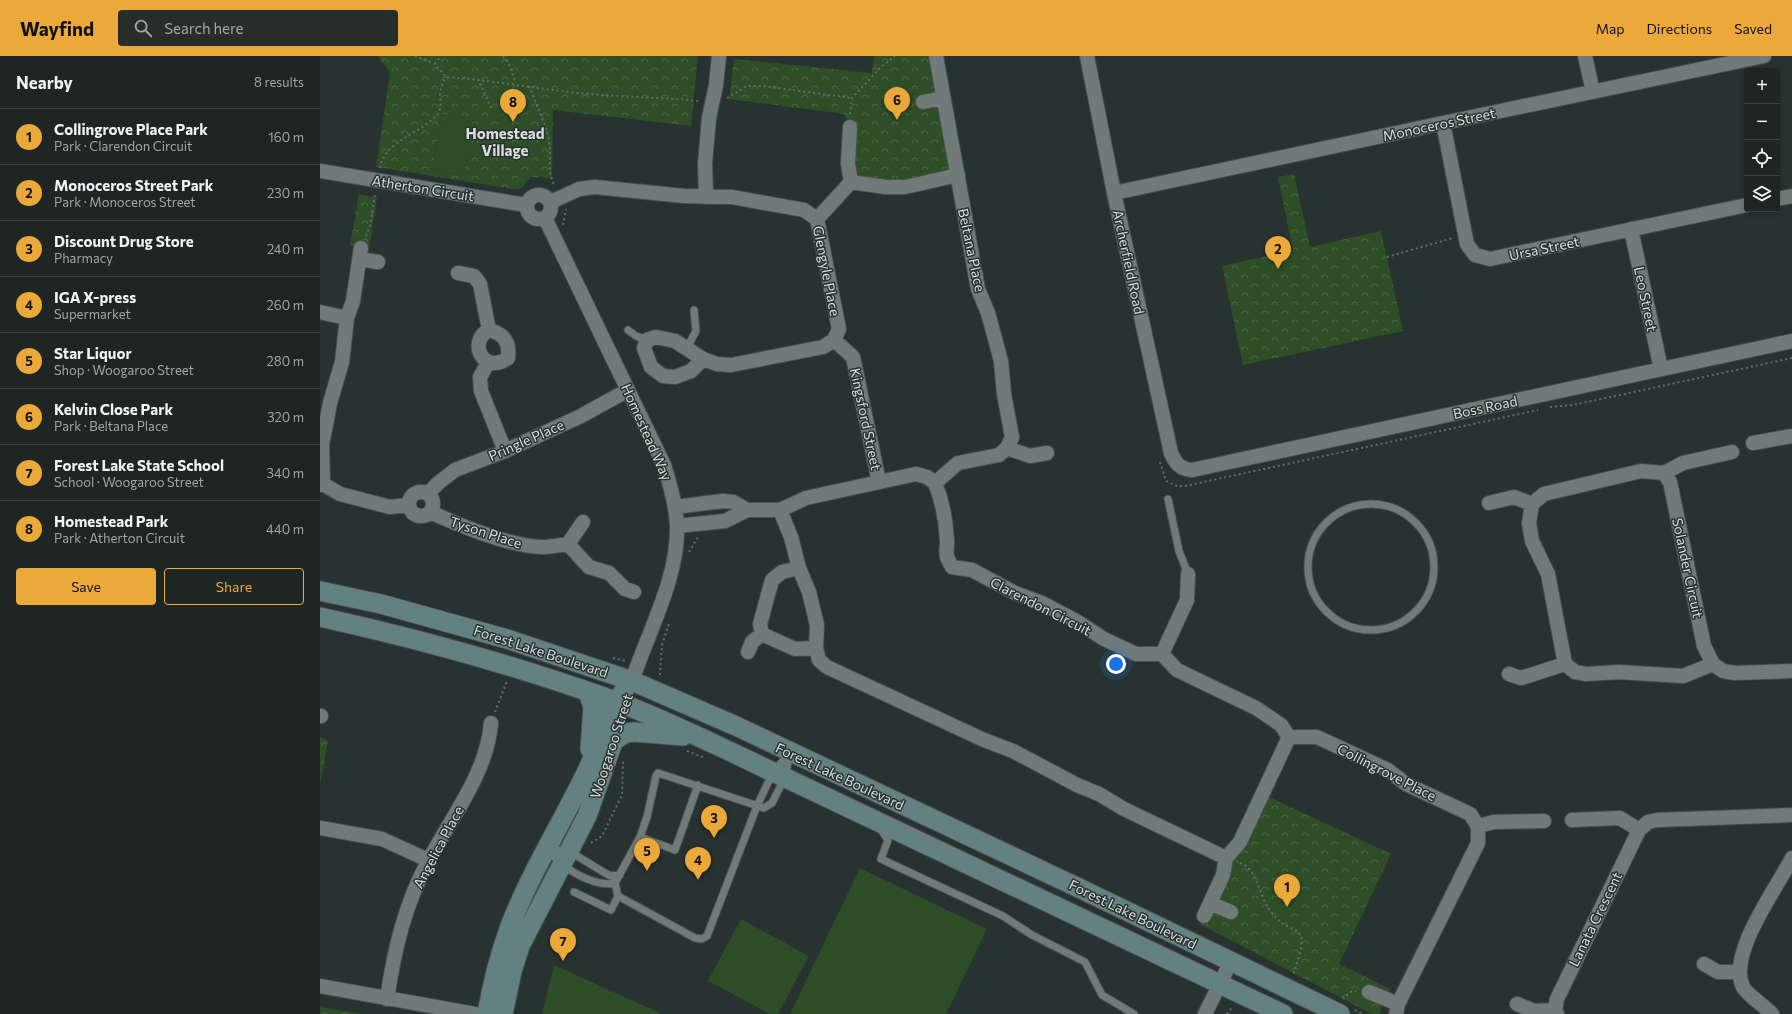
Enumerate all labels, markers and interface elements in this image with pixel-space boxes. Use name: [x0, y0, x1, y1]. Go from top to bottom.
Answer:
search box: [118, 10, 398, 46]
text: Wayfind: [20, 17, 94, 40]
icon: search: [132, 17, 154, 39]
text: Search here: [164, 19, 244, 37]
text: Map: [1596, 20, 1625, 37]
text: Directions: [1647, 20, 1712, 37]
text: Saved: [1734, 20, 1772, 37]
map controls: [1744, 68, 1780, 212]
button: +: [1744, 68, 1780, 104]
text: Nearby: [16, 72, 73, 93]
text: 8 results: [254, 74, 304, 90]
pin: 6: [884, 87, 910, 120]
pin: 8: [500, 89, 526, 122]
street label: Monoceros Street: [1381, 104, 1497, 144]
button: −: [1744, 104, 1780, 140]
text: Collingrove Place Park: [54, 120, 208, 138]
district label: Homestead Village: [466, 124, 544, 159]
text: 1: [26, 129, 32, 145]
text: 160 m: [268, 129, 304, 145]
text: Park · Clarendon Circuit: [54, 138, 192, 154]
button: locate: [1744, 140, 1780, 176]
street label: Atherton Circuit: [371, 172, 476, 205]
text: Monoceros Street Park: [54, 176, 213, 194]
button: layers: [1744, 176, 1780, 212]
text: 2: [25, 185, 33, 201]
text: 230 m: [267, 185, 304, 201]
text: Park · Monoceros Street: [54, 194, 196, 210]
street label: Beltana Place: [955, 207, 989, 293]
street label: Archerfield Road: [1110, 208, 1148, 316]
street label: Glengyle Place: [810, 224, 844, 318]
text: Discount Drug Store: [54, 232, 194, 250]
street label: Ursa Street: [1507, 232, 1581, 264]
pin: 2: [1265, 236, 1291, 269]
text: 3: [25, 241, 33, 257]
text: 240 m: [267, 241, 304, 257]
text: Pharmacy: [54, 250, 113, 266]
street label: Leo Street: [1631, 265, 1661, 333]
text: IGA X-press: [54, 288, 136, 306]
text: 4: [25, 297, 33, 313]
text: 260 m: [267, 297, 304, 313]
text: Supermarket: [54, 306, 131, 322]
text: Star Liquor: [54, 344, 132, 362]
text: 5: [25, 353, 33, 369]
text: 280 m: [267, 353, 304, 369]
text: Shop · Woogaroo Street: [54, 362, 194, 378]
street label: Kingsford Street: [847, 366, 885, 472]
street label: Homestead Way: [618, 381, 676, 483]
street label: Boss Road: [1451, 392, 1519, 422]
text: Kelvin Close Park: [54, 400, 173, 418]
text: 6: [25, 409, 33, 425]
text: 320 m: [267, 409, 304, 425]
street label: Pringle Place: [485, 416, 567, 464]
text: Park · Beltana Place: [54, 418, 168, 434]
text: Forest Lake State School: [54, 456, 224, 474]
text: 7: [25, 465, 33, 481]
text: 340 m: [266, 465, 304, 481]
text: School · Woogaroo Street: [54, 474, 204, 490]
text: Homestead Park: [54, 512, 168, 530]
street label: Tyson Place: [448, 512, 524, 552]
street label: Solander Circuit: [1669, 516, 1707, 620]
text: 8: [25, 521, 33, 537]
text: 440 m: [266, 521, 304, 537]
text: Park · Atherton Circuit: [54, 530, 185, 546]
button: Save: [16, 568, 156, 605]
button: Share: [164, 568, 304, 605]
street label: Clarendon Circuit: [988, 573, 1095, 639]
street label: Forest Lake Boulevard: [472, 621, 610, 681]
your location: [1106, 654, 1126, 674]
street label: Woogaroo Street: [586, 691, 636, 801]
street label: Forest Lake Boulevard: [773, 739, 907, 813]
street label: Collingrove Place: [1335, 740, 1439, 804]
street label: Angelica Place: [409, 803, 467, 891]
pin: 3: [701, 805, 727, 838]
pin: 5: [634, 838, 660, 871]
pin: 4: [685, 847, 711, 880]
street label: Lanata Crescent: [1565, 869, 1625, 969]
pin: 1: [1274, 874, 1300, 907]
street label: Forest Lake Boulevard: [1066, 876, 1200, 952]
pin: 7: [550, 928, 576, 961]

